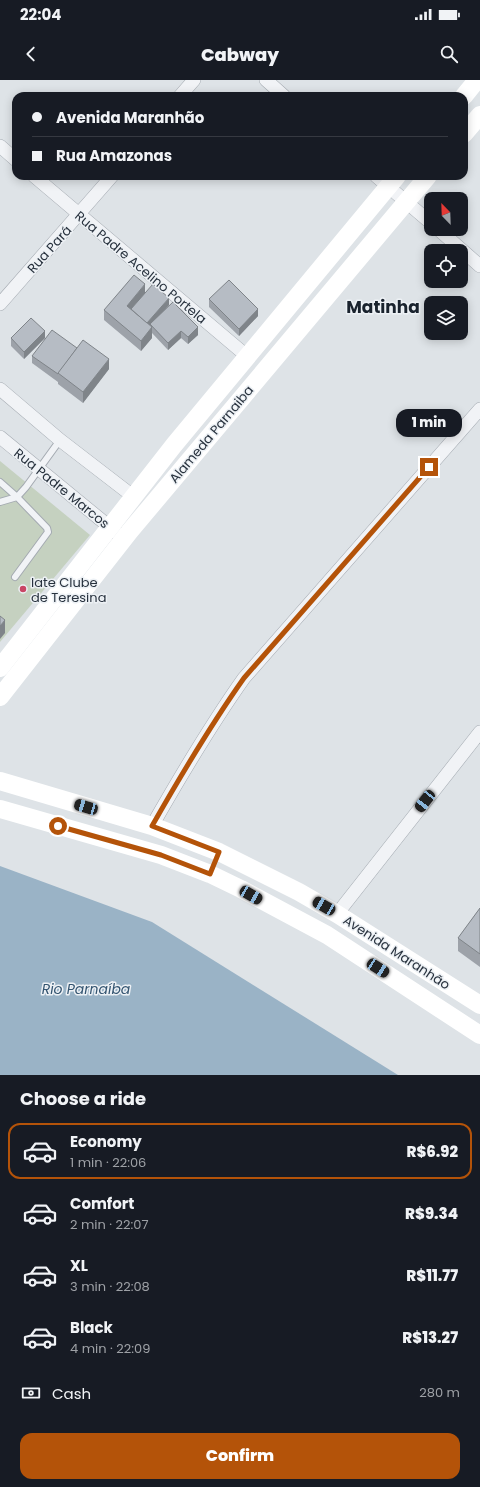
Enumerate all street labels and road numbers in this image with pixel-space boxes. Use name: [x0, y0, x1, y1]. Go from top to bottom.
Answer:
street label: Rua Padre Acelino Portela: [71, 207, 211, 328]
street label: Rua Pará: [23, 221, 76, 277]
street label: Alameda Parnaiba: [165, 381, 258, 487]
street label: Rua Padre Marcos: [10, 444, 114, 533]
street label: Avenida Maranhão: [340, 911, 454, 994]

